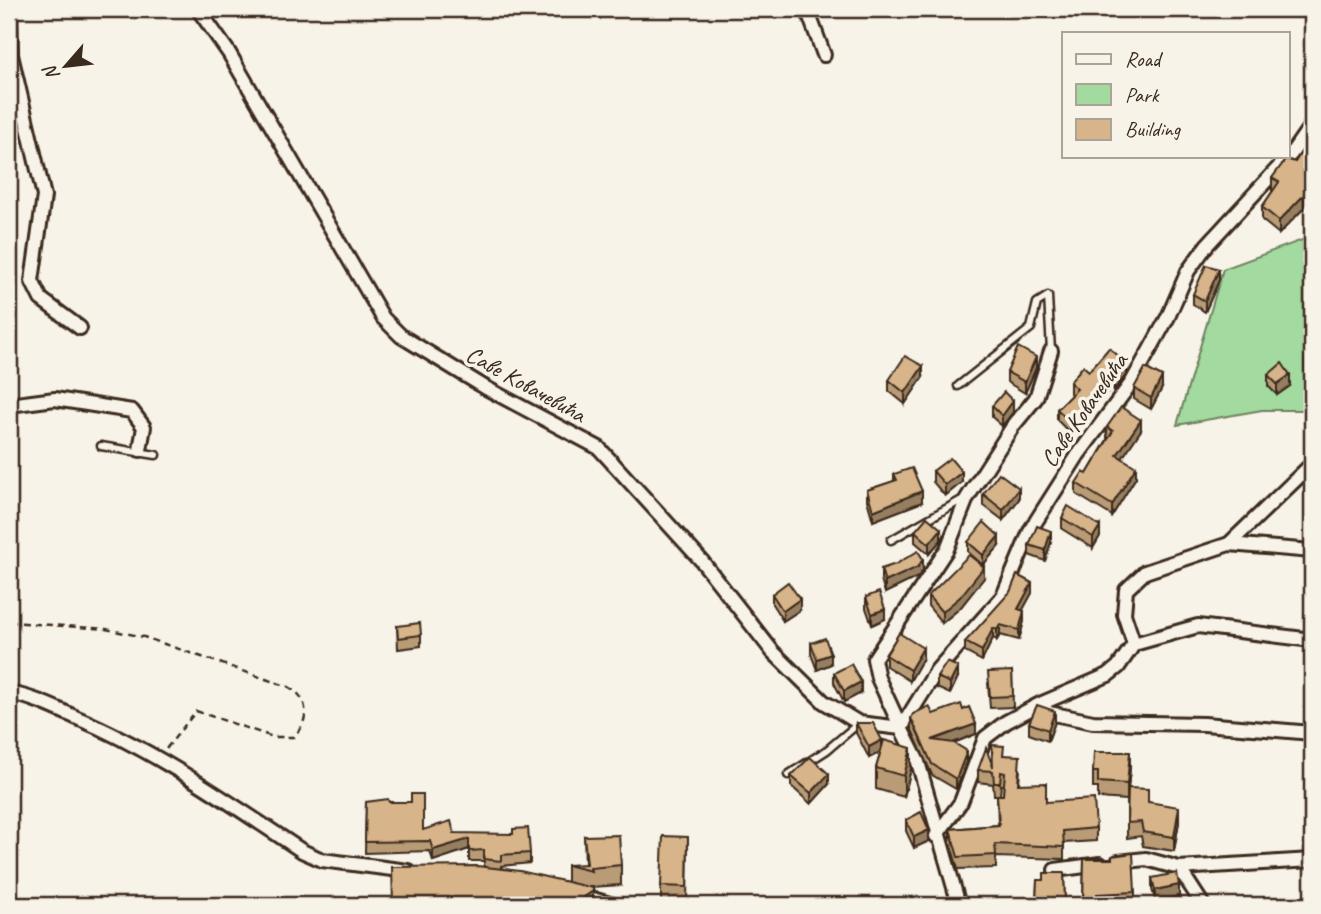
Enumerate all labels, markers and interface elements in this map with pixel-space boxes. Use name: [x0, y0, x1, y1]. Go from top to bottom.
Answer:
north arrow: [32, 32, 102, 102]
legend: [1062, 32, 1290, 158]
text: Road: [1125, 46, 1164, 72]
text: N: [37, 60, 65, 84]
text: Park: [1125, 82, 1160, 108]
text: Building: [1125, 116, 1182, 142]
street label: Саве Ковачевића: [461, 339, 592, 430]
street label: Саве Ковачевића: [1034, 346, 1135, 473]

